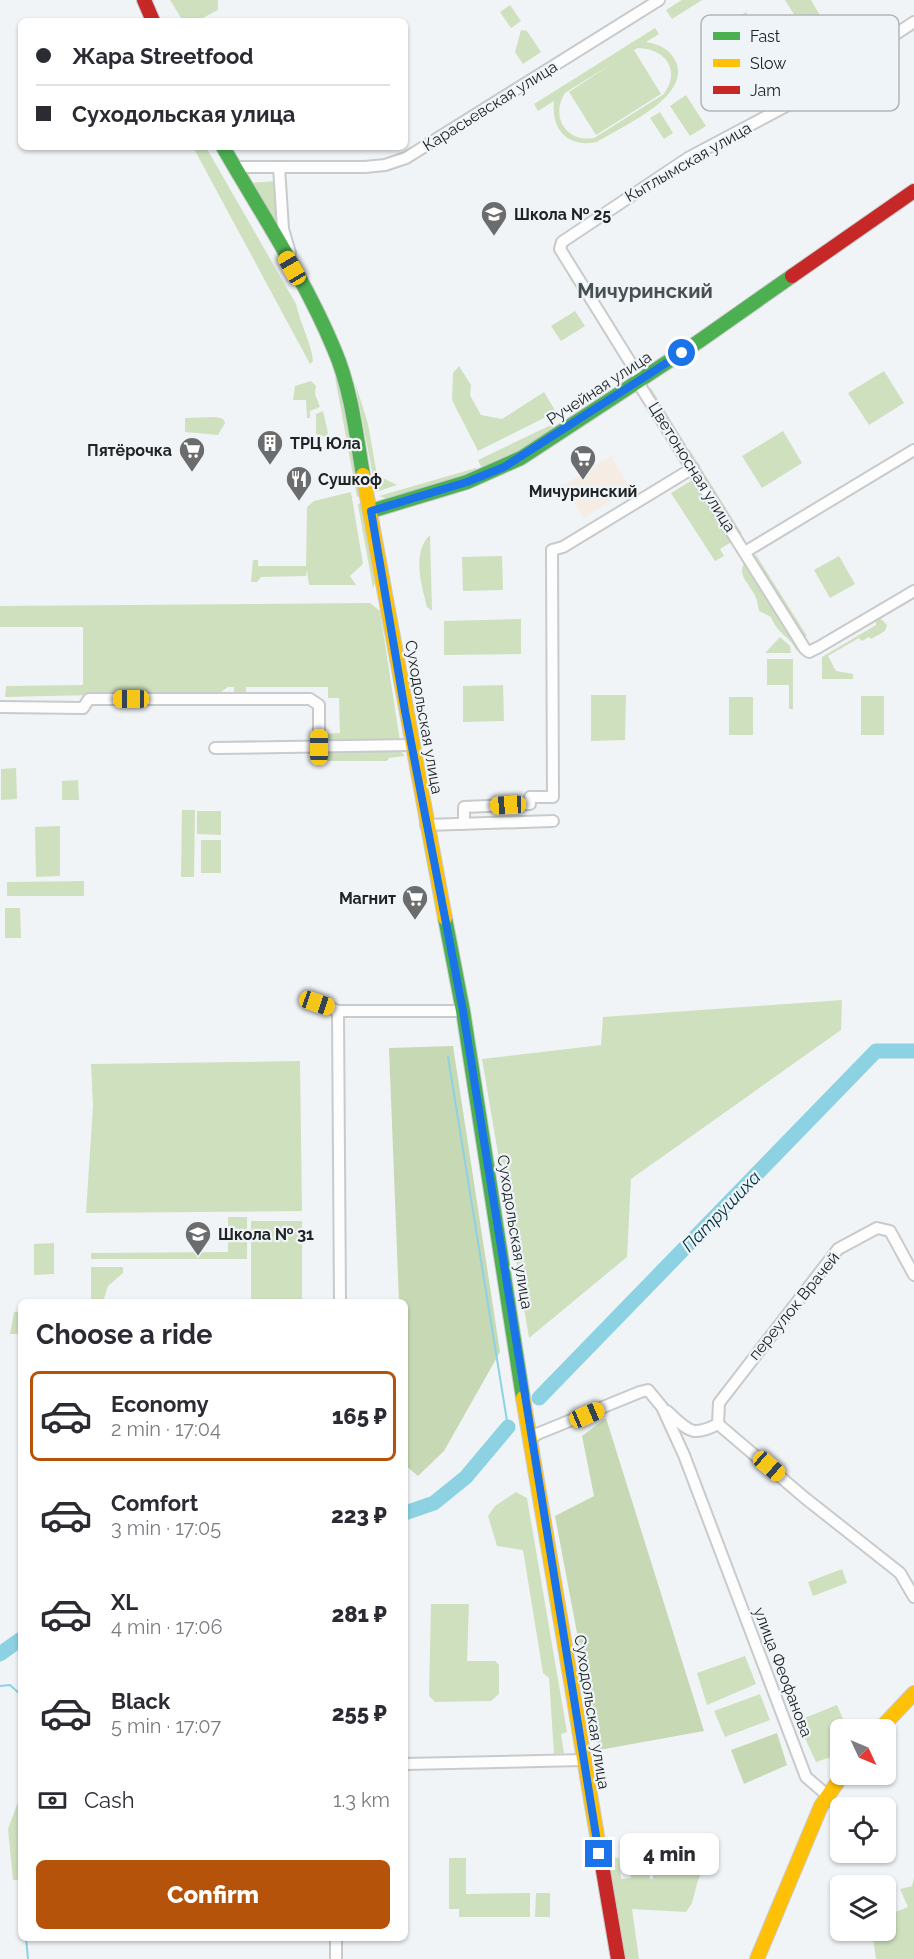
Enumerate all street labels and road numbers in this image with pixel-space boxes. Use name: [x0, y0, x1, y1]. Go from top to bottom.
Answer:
street label: Карасьевская улица: [419, 57, 561, 155]
street label: Кытлымская улица: [621, 118, 755, 206]
street label: Ручейная улица: [543, 347, 655, 429]
street label: Цветоносная улица: [644, 398, 740, 536]
street label: Суходольская улица: [401, 639, 447, 795]
street label: Суходольская улица: [493, 1154, 537, 1310]
street label: переулок Врачей: [745, 1248, 843, 1364]
street label: улица Феофанова: [750, 1605, 816, 1739]
street label: Суходольская улица: [570, 1634, 614, 1790]

